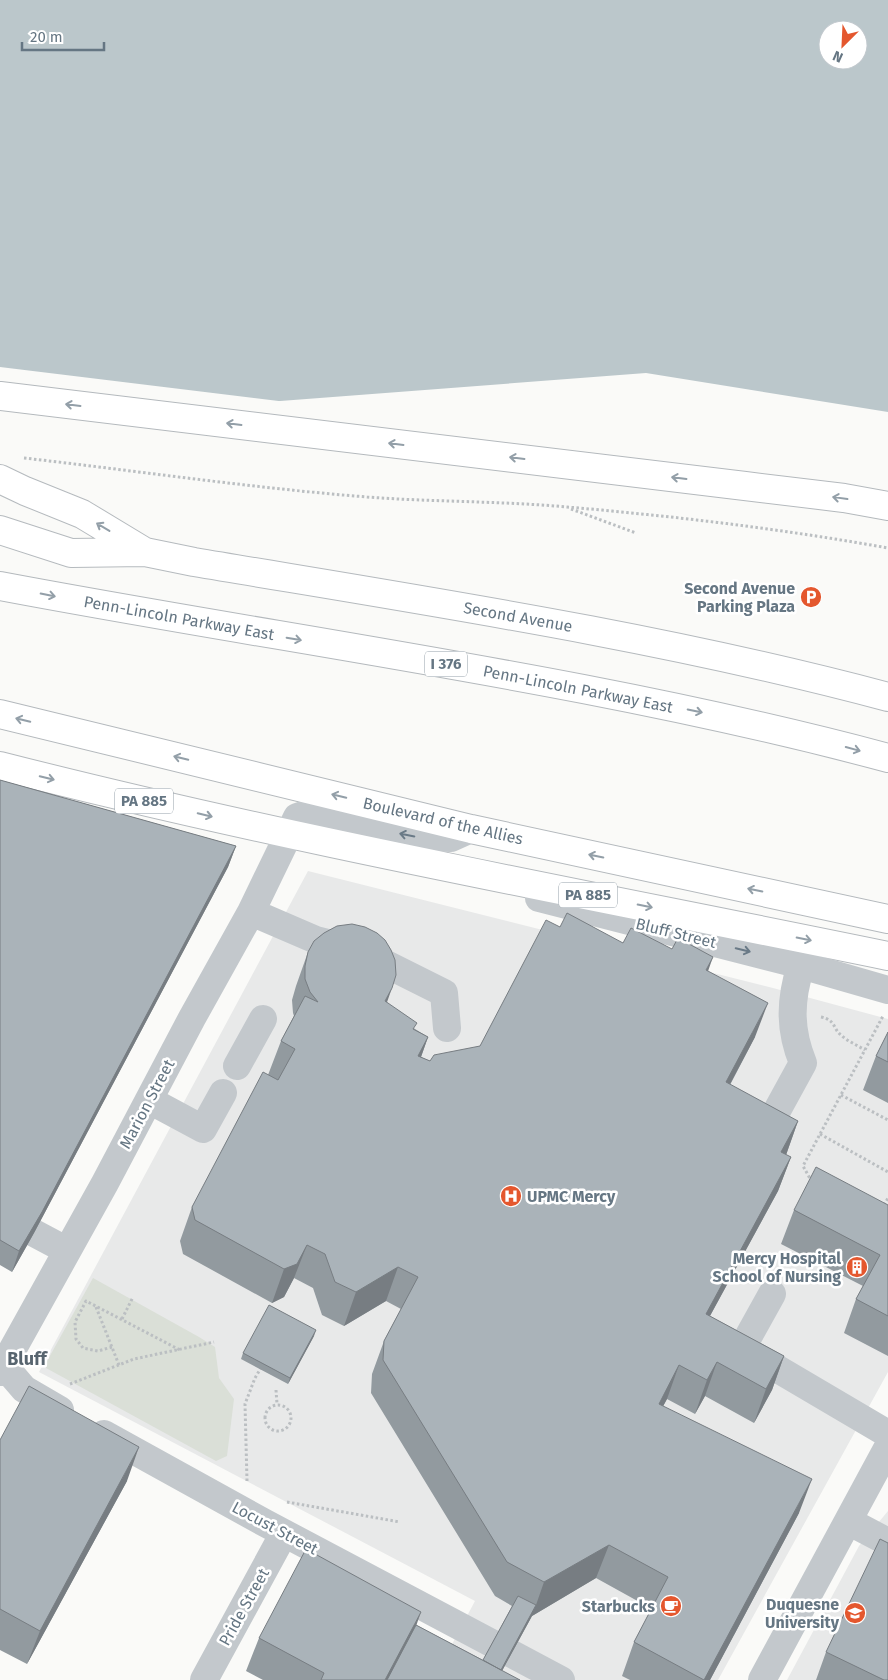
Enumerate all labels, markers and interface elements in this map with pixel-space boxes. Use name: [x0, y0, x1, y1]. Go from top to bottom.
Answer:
scale bar: [22, 20, 105, 52]
north arrow: [818, 20, 868, 70]
text: 20 m: [30, 28, 63, 46]
text: N: [830, 47, 846, 66]
one-way arrow: [65, 400, 81, 410]
one-way arrow: [227, 419, 243, 429]
one-way arrow: [388, 438, 404, 448]
one-way arrow: [510, 453, 526, 463]
one-way arrow: [671, 473, 687, 483]
one-way arrow: [832, 493, 848, 503]
one-way arrow: [96, 521, 110, 531]
place label: Second Avenue Parking Plaza: [684, 579, 795, 616]
parking icon: Second Avenue Parking Plaza: [799, 585, 823, 609]
one-way arrow: [39, 591, 55, 600]
street label: Penn-Lincoln Parkway East: [82, 592, 276, 644]
street label: Second Avenue: [462, 598, 574, 636]
one-way arrow: [286, 634, 302, 644]
road number: I 376: [425, 652, 467, 676]
street label: Penn-Lincoln Parkway East: [481, 661, 675, 717]
one-way arrow: [687, 707, 703, 716]
one-way arrow: [15, 715, 31, 724]
one-way arrow: [845, 744, 861, 754]
one-way arrow: [173, 753, 189, 762]
one-way arrow: [39, 773, 55, 783]
road number: PA 885: [115, 788, 173, 814]
one-way arrow: [331, 791, 347, 801]
street label: Boulevard of the Allies: [361, 793, 525, 849]
one-way arrow: [197, 811, 213, 820]
one-way arrow: [399, 830, 415, 840]
one-way arrow: [588, 850, 604, 860]
road number: PA 885: [559, 882, 617, 908]
one-way arrow: [747, 885, 763, 894]
one-way arrow: [637, 902, 653, 912]
street label: Bluff Street: [634, 914, 718, 952]
one-way arrow: [796, 934, 812, 944]
one-way arrow: [734, 946, 750, 955]
street label: Marion Street: [116, 1056, 179, 1152]
hospital icon: UPMC Mercy: [499, 1184, 523, 1208]
place label: UPMC Mercy: [527, 1187, 616, 1206]
place label: Mercy Hospital School of Nursing: [713, 1249, 841, 1286]
building icon: Mercy Hospital School of Nursing: [845, 1255, 869, 1279]
district label: Bluff: [7, 1348, 48, 1370]
street label: Locust Street: [229, 1497, 321, 1559]
street label: Pride Street: [215, 1565, 273, 1649]
cafe icon: Starbucks: [659, 1594, 683, 1618]
place label: Duquesne University: [765, 1595, 840, 1632]
place label: Starbucks: [582, 1597, 655, 1616]
school or university icon: Duquesne University: [843, 1601, 867, 1625]

